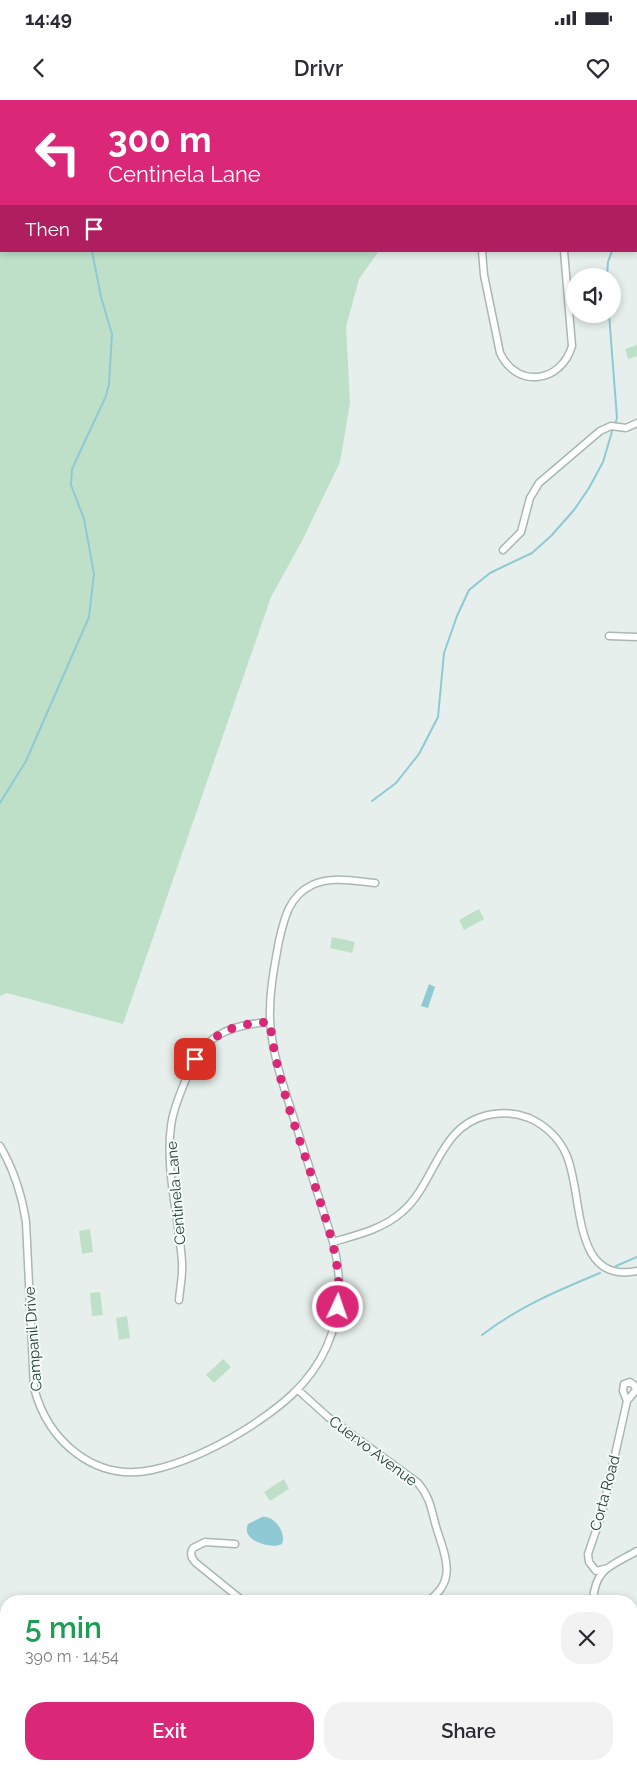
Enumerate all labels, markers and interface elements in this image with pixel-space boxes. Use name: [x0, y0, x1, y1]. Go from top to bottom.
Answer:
text: 14:49: [25, 7, 72, 29]
icon: back: [25, 54, 53, 82]
icon: heart: [584, 54, 612, 82]
text: Drivr: [294, 55, 343, 81]
text: 300 m: [108, 119, 212, 160]
icon: left: [25, 120, 90, 185]
text: Centinela Lane: [108, 161, 261, 187]
icon: arrive: [80, 215, 108, 243]
text: Then: [25, 218, 70, 240]
map controls: [566, 268, 621, 323]
button: sound: [566, 268, 621, 323]
pin: [174, 1038, 216, 1080]
icon: arrive: [181, 1045, 209, 1073]
street label: Centinela Lane: [162, 1140, 190, 1246]
position arrow: [311, 1280, 363, 1332]
street label: Campanil Drive: [20, 1286, 46, 1392]
street label: Cuervo Avenue: [325, 1412, 421, 1490]
street label: Corta Road: [586, 1453, 624, 1533]
text: 5 min: [25, 1610, 102, 1645]
button: close: [561, 1612, 613, 1664]
text: 390 m · 14:54: [25, 1647, 119, 1666]
button: Exit: [25, 1702, 314, 1760]
button: Share: [324, 1702, 613, 1760]

